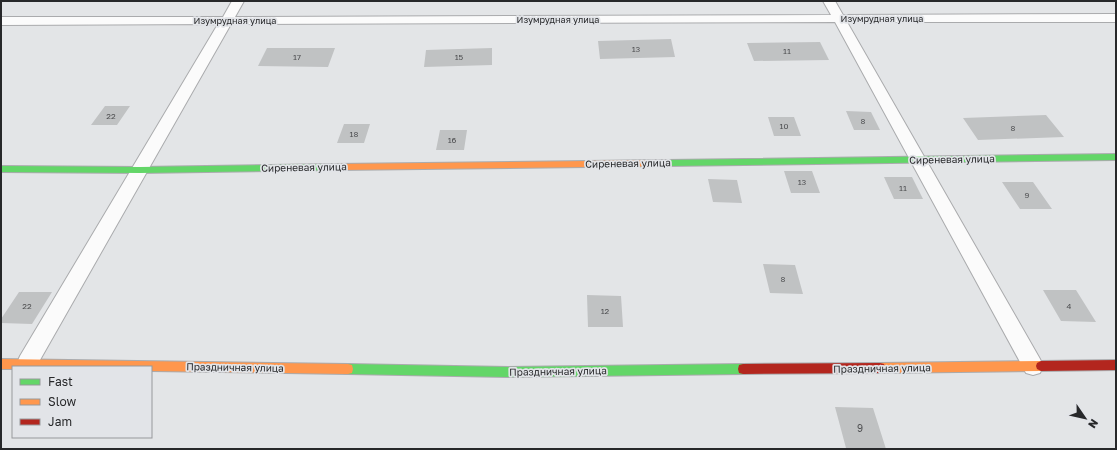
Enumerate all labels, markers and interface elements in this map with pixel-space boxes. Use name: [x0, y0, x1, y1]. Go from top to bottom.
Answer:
street label: Изумрудная улица: [841, 13, 923, 24]
street label: Изумрудная улица: [517, 14, 599, 25]
street label: Изумрудная улица: [194, 15, 276, 26]
house number: 13: [632, 44, 641, 54]
house number: 11: [783, 46, 791, 56]
house number: 17: [293, 52, 301, 62]
house number: 15: [455, 52, 464, 62]
house number: 22: [106, 111, 116, 121]
house number: 8: [861, 116, 866, 126]
house number: 10: [780, 121, 788, 131]
house number: 8: [1011, 123, 1016, 133]
house number: 18: [350, 129, 358, 139]
house number: 16: [448, 135, 457, 145]
street label: Сиреневая улица: [909, 152, 995, 166]
street label: Сиреневая улица: [585, 156, 671, 170]
street label: Сиреневая улица: [261, 160, 347, 174]
house number: 13: [798, 177, 807, 187]
house number: 11: [899, 183, 907, 193]
house number: 9: [1025, 190, 1030, 200]
house number: 8: [781, 274, 786, 284]
house number: 22: [22, 301, 32, 311]
house number: 4: [1067, 301, 1072, 311]
house number: 12: [601, 306, 610, 316]
street label: Праздничная улица: [186, 360, 284, 374]
street label: Праздничная улица: [833, 361, 931, 375]
street label: Праздничная улица: [509, 364, 607, 378]
legend: [12, 366, 152, 438]
text: Fast: [48, 374, 73, 389]
text: Slow: [48, 394, 76, 409]
north arrow: [1065, 398, 1105, 438]
text: Jam: [48, 414, 72, 429]
text: N: [1086, 417, 1101, 431]
house number: 9: [857, 422, 863, 434]

